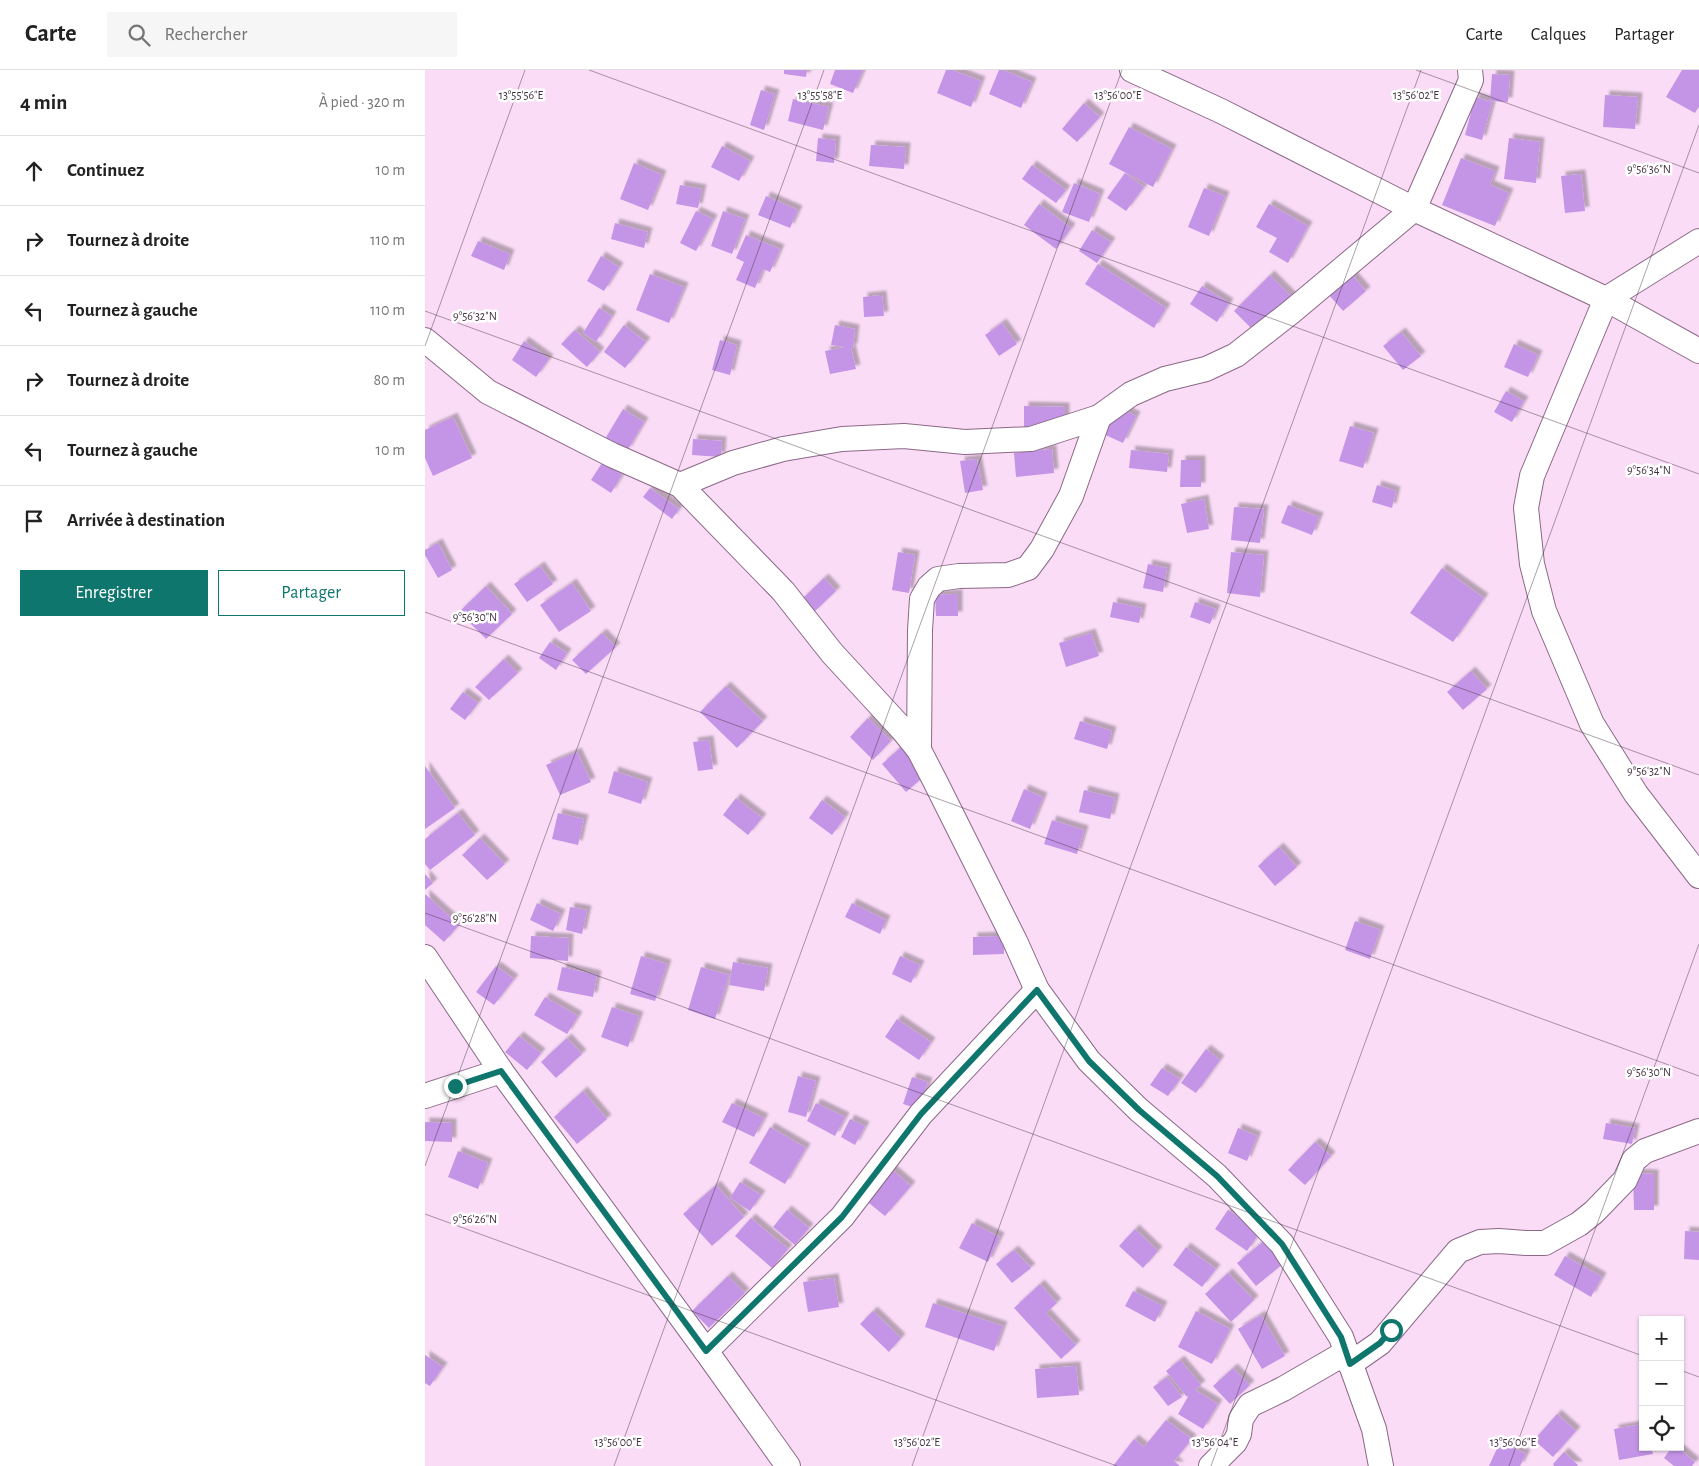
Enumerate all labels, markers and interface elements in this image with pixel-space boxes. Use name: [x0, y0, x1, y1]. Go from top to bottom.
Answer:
search box: [107, 12, 457, 57]
icon: search: [125, 21, 153, 49]
text: Carte: [25, 22, 77, 46]
text: Rechercher: [165, 25, 247, 44]
text: Carte: [1466, 26, 1503, 44]
text: Calques: [1531, 26, 1586, 44]
text: Partager: [1614, 26, 1674, 44]
text: 13°55'56"E: [499, 89, 543, 101]
text: 13°55'58"E: [798, 89, 842, 101]
text: 13°56'00"E: [1094, 89, 1142, 101]
text: 13°56'02"E: [1393, 89, 1439, 101]
text: 4 min: [20, 92, 67, 113]
text: À pied · 320 m: [319, 94, 405, 110]
icon: ahead: [20, 157, 48, 185]
text: Continuez: [67, 161, 144, 180]
text: 10 m: [376, 162, 405, 178]
text: 9°56'36"N: [1627, 163, 1671, 175]
icon: right: [20, 227, 48, 255]
text: Tournez à droite: [67, 231, 189, 250]
text: 110 m: [370, 232, 405, 248]
icon: left: [20, 297, 48, 325]
text: Tournez à gauche: [67, 301, 198, 320]
text: 110 m: [370, 302, 405, 318]
text: 9°56'32"N: [453, 310, 497, 322]
icon: right: [20, 367, 48, 395]
text: Tournez à droite: [67, 371, 189, 390]
text: 80 m: [374, 372, 405, 388]
icon: left: [20, 437, 48, 465]
text: Tournez à gauche: [67, 441, 198, 460]
text: 10 m: [376, 442, 405, 458]
text: 9°56'34"N: [1627, 464, 1671, 476]
icon: arrive: [20, 507, 48, 535]
text: Arrivée à destination: [67, 511, 225, 530]
button: Enregistrer: [20, 570, 208, 616]
button: Partager: [218, 570, 405, 616]
text: 9°56'30"N: [453, 611, 497, 623]
text: 9°56'32"N: [1627, 765, 1671, 777]
text: 9°56'28"N: [453, 912, 497, 924]
text: 9°56'30"N: [1627, 1066, 1671, 1078]
route end: [444, 1075, 467, 1098]
text: 9°56'26"N: [453, 1213, 497, 1225]
map controls: [1639, 1316, 1684, 1451]
button: +: [1639, 1316, 1684, 1361]
route start: [1380, 1319, 1403, 1342]
button: −: [1639, 1361, 1684, 1406]
button: locate: [1639, 1406, 1684, 1451]
text: 13°56'00"E: [594, 1436, 642, 1448]
text: 13°56'02"E: [894, 1436, 940, 1448]
text: 13°56'04"E: [1192, 1436, 1238, 1448]
text: 13°56'06"E: [1490, 1436, 1536, 1448]

